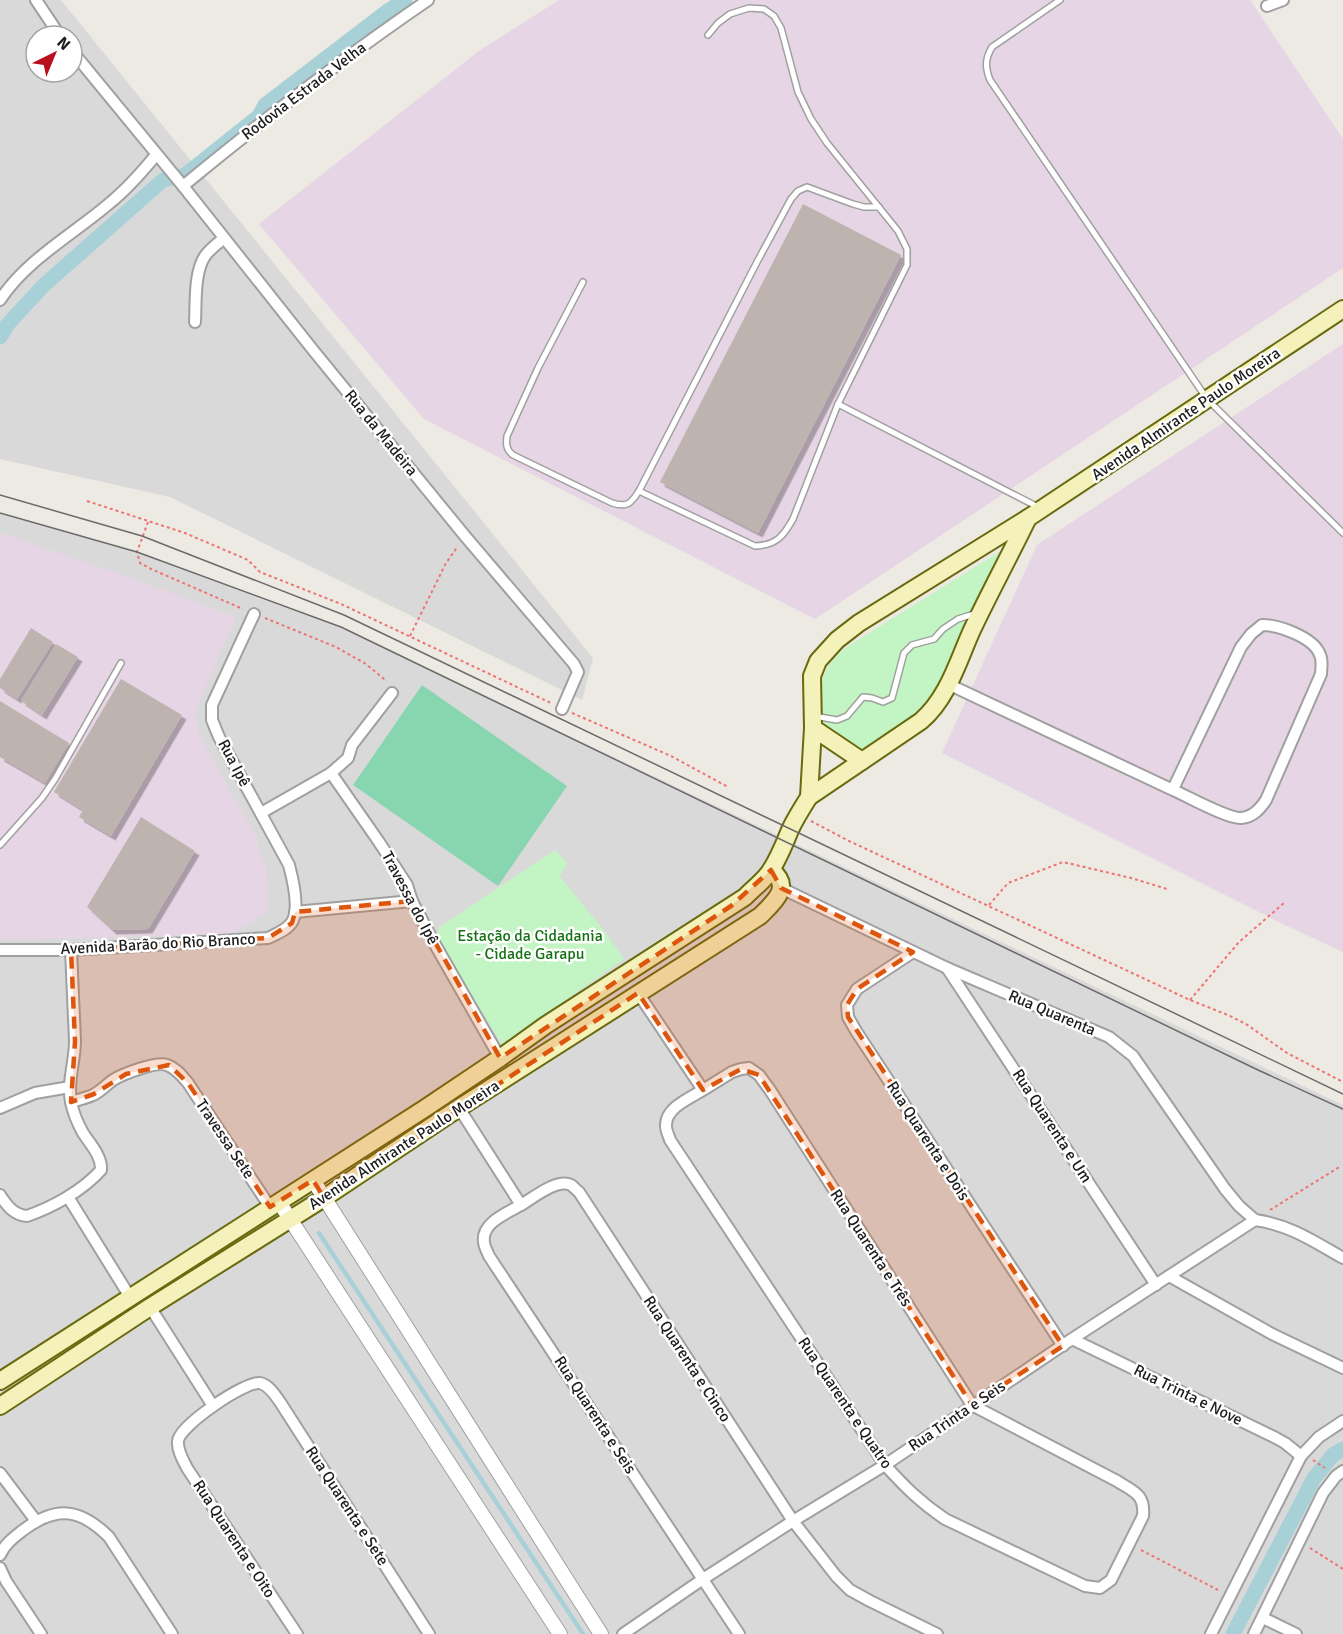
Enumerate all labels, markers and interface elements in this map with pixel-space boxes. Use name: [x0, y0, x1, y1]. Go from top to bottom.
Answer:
north arrow: [24, 24, 84, 84]
text: N: [53, 33, 74, 55]
street label: Rodovia Estrada Velha: [238, 38, 370, 144]
street label: Avenida Almirante Paulo Moreira: [1088, 343, 1284, 485]
street label: Rua da Madeira: [340, 386, 422, 480]
street label: Rua Ipê: [213, 736, 255, 790]
street label: Travessa do Ipê: [377, 848, 443, 948]
park label: Estação da Cidadania - Cidade Garapu: [457, 926, 603, 964]
street label: Avenida Barão do Rio Branco: [60, 929, 256, 959]
street label: Rua Quarenta: [1005, 986, 1099, 1040]
street label: Rua Quarenta e Um: [1008, 1065, 1096, 1187]
street label: Avenida Almirante Paulo Moreira: [305, 1076, 503, 1214]
street label: Rua Quarenta e Dois: [882, 1078, 974, 1204]
street label: Travessa Sete: [191, 1095, 259, 1183]
street label: Rua Quarenta e Três: [826, 1186, 916, 1310]
street label: Rua Quarenta e Cinco: [639, 1292, 735, 1426]
street label: Rua Quarenta e Quatro: [793, 1333, 897, 1473]
street label: Rua Quarenta e Seis: [550, 1352, 640, 1478]
street label: Rua Trinta e Nove: [1130, 1360, 1246, 1430]
street label: Rua Trinta e Seis: [905, 1376, 1009, 1456]
street label: Rua Quarenta e Sete: [301, 1443, 393, 1569]
street label: Rua Quarenta e Oito: [188, 1476, 280, 1602]

